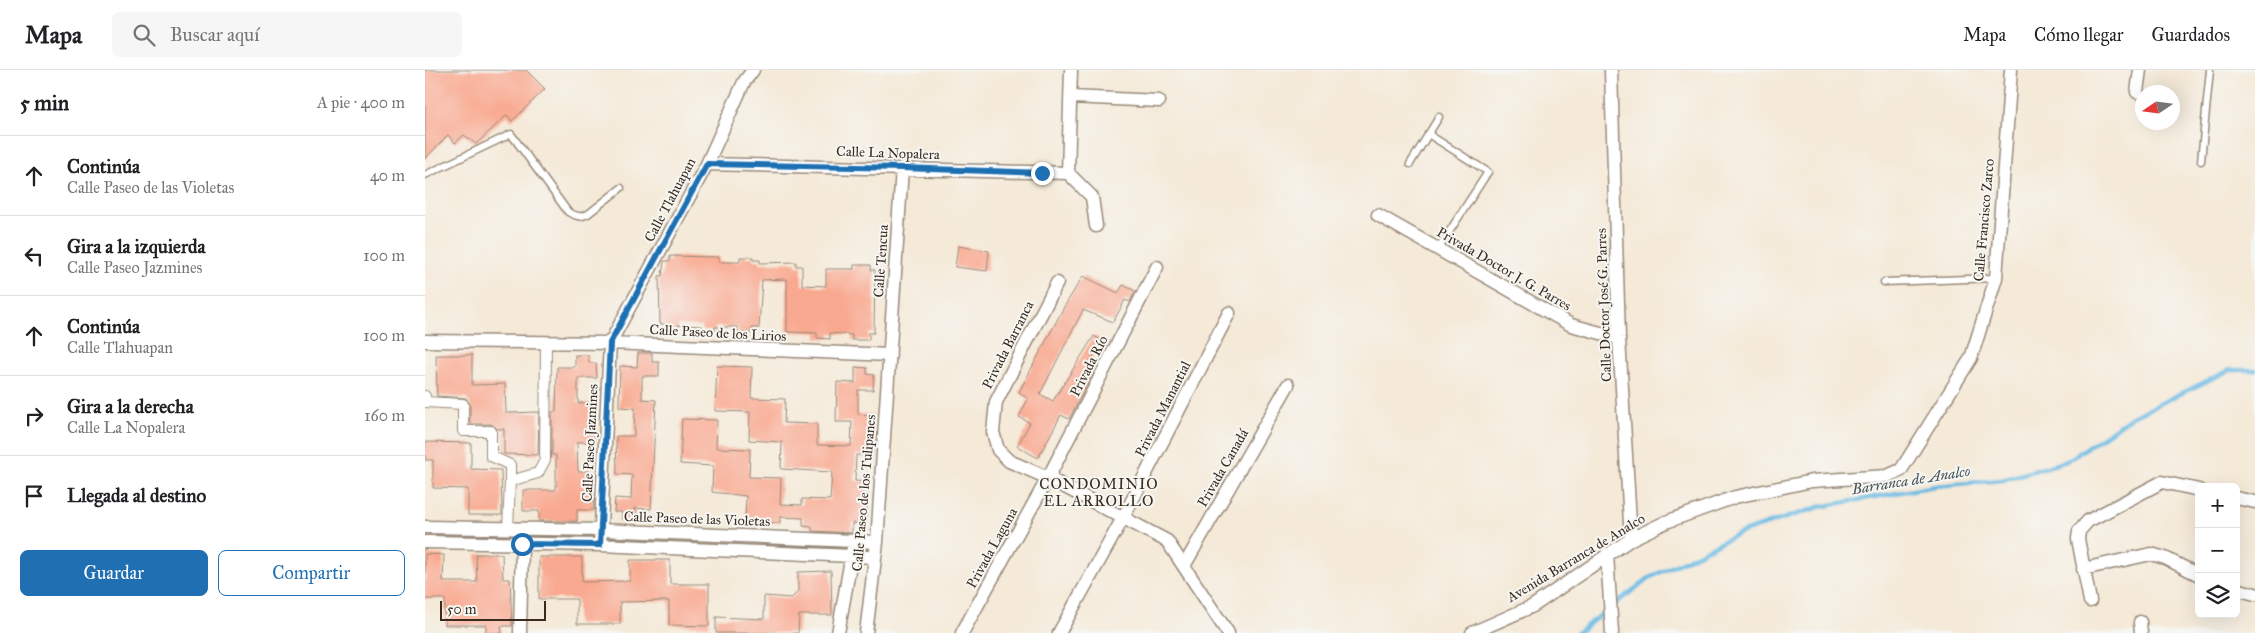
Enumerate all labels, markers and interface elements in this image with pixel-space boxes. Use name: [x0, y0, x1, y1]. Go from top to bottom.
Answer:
search box: [112, 12, 462, 57]
text: Mapa: [25, 20, 82, 50]
icon: search: [130, 21, 158, 49]
text: Buscar aquí: [170, 23, 259, 46]
text: Mapa: [1963, 24, 2006, 46]
text: Cómo llegar: [2034, 24, 2124, 46]
text: Guardados: [2152, 24, 2230, 46]
north arrow: [2135, 85, 2180, 130]
text: 5 min: [20, 90, 69, 116]
text: A pie · 400 m: [317, 93, 405, 112]
street label: Calle La Nopalera: [836, 143, 940, 163]
text: Continúa: [67, 155, 140, 178]
street label: Calle Tlahuapan: [641, 155, 699, 245]
street label: Calle Francisco Zarco: [1970, 158, 1998, 282]
icon: ahead: [20, 162, 48, 190]
route end: [1031, 162, 1054, 185]
text: 40 m: [370, 166, 405, 185]
text: Calle Paseo de las Violetas: [67, 178, 234, 197]
street label: Calle Tencua: [870, 224, 892, 298]
street label: Privada Doctor J. G. Parres: [1433, 224, 1574, 315]
street label: Calle Doctor José G. Parres: [1593, 228, 1616, 382]
text: Gira a la izquierda: [67, 235, 206, 258]
icon: left: [20, 242, 48, 270]
text: 100 m: [363, 246, 405, 265]
text: Calle Paseo Jazmines: [67, 258, 202, 277]
street label: Privada Barranca: [979, 298, 1037, 392]
text: Continúa: [67, 315, 140, 338]
street label: Calle Paseo de los Lirios: [649, 321, 787, 345]
icon: ahead: [20, 322, 48, 350]
text: 100 m: [363, 326, 405, 345]
street label: Privada Río: [1066, 333, 1112, 399]
text: Calle Tlahuapan: [67, 338, 173, 357]
street label: Privada Manantial: [1132, 358, 1195, 460]
street label: Calle Paseo Jazmines: [578, 383, 603, 503]
text: Gira a la derecha: [67, 395, 194, 418]
icon: right: [20, 402, 48, 430]
text: 160 m: [364, 406, 405, 425]
street label: Calle Paseo de los Tulipanes: [849, 414, 879, 572]
text: Calle La Nopalera: [67, 418, 185, 437]
street label: Privada Canadá: [1194, 426, 1252, 510]
water label: Barranca de Analco: [1849, 462, 1972, 498]
district label: CONDOMINIO EL ARROLLO: [1039, 475, 1159, 510]
icon: arrive: [20, 482, 48, 510]
map controls: [2195, 483, 2240, 618]
button: +: [2195, 483, 2240, 528]
text: Llegada al destino: [67, 484, 206, 507]
street label: Privada Laguna: [963, 505, 1021, 591]
street label: Calle Paseo de las Violetas: [624, 508, 770, 530]
street label: Avenida Barranca de Analco: [1503, 510, 1648, 607]
button: −: [2195, 528, 2240, 573]
route start: [511, 533, 534, 556]
button: Guardar: [20, 550, 208, 596]
button: Compartir: [218, 550, 405, 596]
button: layers: [2195, 573, 2240, 618]
scale bar: [440, 598, 546, 621]
text: 50 m: [447, 601, 476, 618]

